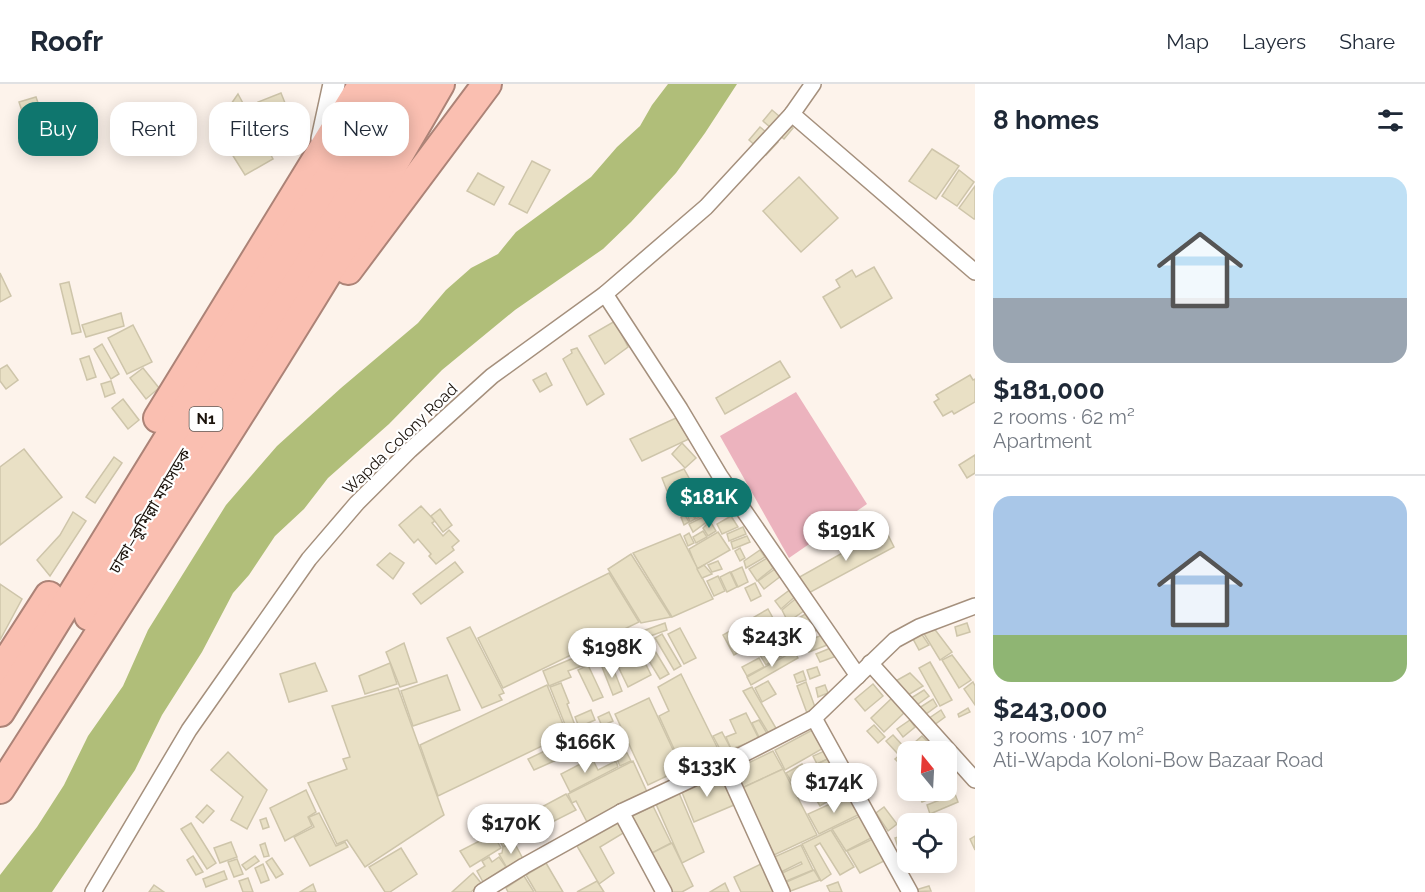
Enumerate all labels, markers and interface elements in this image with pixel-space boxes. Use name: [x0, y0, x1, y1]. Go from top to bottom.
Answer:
text: Roofr: [30, 25, 103, 58]
text: Map: [1166, 29, 1209, 54]
text: Layers: [1242, 29, 1306, 54]
text: Share: [1339, 29, 1395, 54]
chip: Buy: [18, 102, 98, 156]
chip: Rent: [110, 102, 197, 156]
chip: Filters: [209, 102, 310, 156]
chip: New: [322, 102, 409, 156]
icon: filters: [1374, 104, 1407, 137]
text: 8 homes: [993, 105, 1099, 135]
icon: home: [1146, 216, 1254, 324]
text: $181,000: [993, 375, 1105, 405]
street label: Wapda Colony Road: [339, 380, 461, 498]
text: 2 rooms · 62 m²: [993, 405, 1135, 429]
road number: N1: [190, 407, 222, 431]
text: Apartment: [993, 429, 1092, 453]
street label: ঢাকা–কুমিল্লা মহাসড়ক: [105, 444, 195, 578]
pin: $181K: [667, 478, 751, 529]
text: $181K: [680, 485, 738, 509]
pin: $191K: [804, 511, 888, 562]
text: $191K: [817, 518, 875, 542]
icon: home: [1146, 535, 1254, 643]
pin: $243K: [730, 617, 814, 668]
text: $243K: [742, 624, 802, 648]
pin: $198K: [570, 628, 654, 679]
text: $198K: [582, 635, 642, 659]
text: $243,000: [993, 694, 1107, 724]
pin: $166K: [543, 723, 627, 774]
text: 3 rooms · 107 m²: [993, 724, 1144, 748]
text: $166K: [555, 730, 615, 754]
north arrow: [897, 741, 957, 801]
map controls: [897, 741, 957, 873]
pin: $133K: [665, 747, 749, 798]
text: Ati-Wapda Koloni-Bow Bazaar Road: [993, 748, 1324, 772]
text: $133K: [678, 754, 736, 778]
pin: $174K: [792, 763, 876, 814]
text: $174K: [805, 770, 863, 794]
pin: $170K: [469, 804, 553, 855]
text: $170K: [481, 811, 541, 835]
button: locate: [897, 813, 957, 873]

